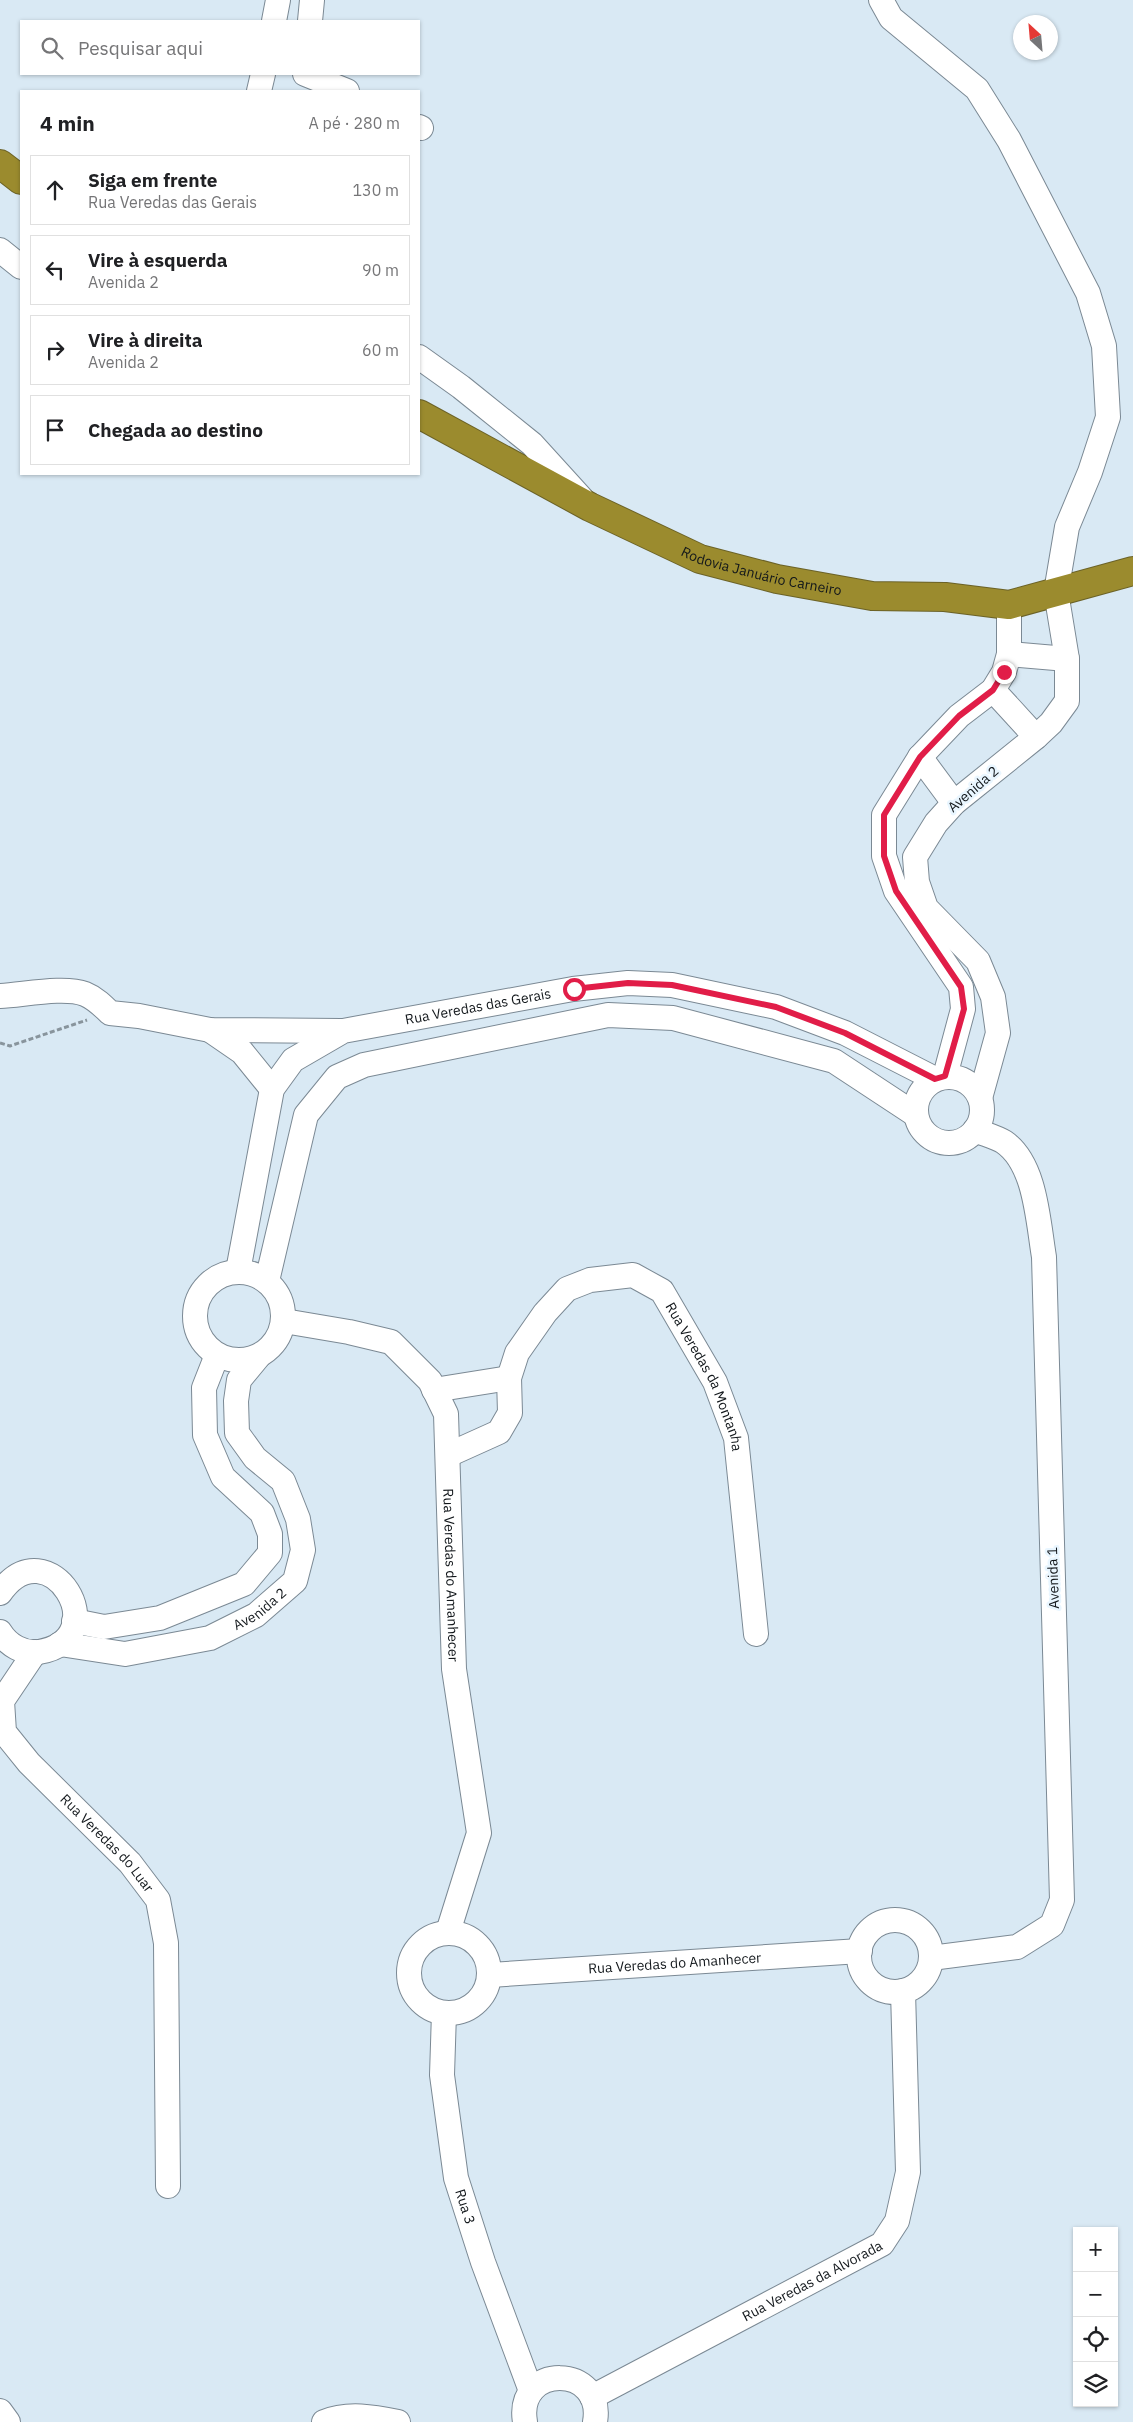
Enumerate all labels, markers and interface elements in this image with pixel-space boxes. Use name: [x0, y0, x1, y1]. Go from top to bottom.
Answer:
north arrow: [1013, 15, 1058, 60]
search box: [20, 20, 420, 75]
icon: search: [38, 34, 66, 62]
text: Pesquisar aqui: [78, 36, 203, 60]
text: 4 min: [40, 109, 95, 137]
text: A pé · 280 m: [309, 113, 400, 133]
text: Siga em frente: [88, 168, 218, 192]
icon: ahead: [41, 176, 69, 204]
text: 130 m: [352, 180, 399, 200]
text: Rua Veredas das Gerais: [88, 192, 257, 212]
text: Vire à esquerda: [88, 248, 228, 272]
icon: left: [41, 256, 69, 284]
text: 90 m: [362, 260, 399, 280]
text: Avenida 2: [88, 272, 159, 292]
text: Vire à direita: [88, 328, 203, 352]
icon: right: [41, 336, 69, 364]
text: 60 m: [362, 340, 399, 360]
text: Avenida 2: [88, 352, 159, 372]
icon: arrive: [41, 416, 69, 444]
text: Chegada ao destino: [88, 418, 263, 442]
street label: Rodovia Januário Carneiro: [678, 542, 843, 599]
route end: [993, 661, 1016, 684]
street label: Avenida 2: [944, 762, 1002, 816]
route start: [563, 978, 586, 1001]
street label: Rua Veredas das Gerais: [404, 984, 553, 1029]
street label: Rua Veredas da Montanha: [661, 1299, 746, 1453]
street label: Rua Veredas do Amanhecer: [439, 1488, 463, 1662]
street label: Avenida 1: [1043, 1547, 1063, 1609]
street label: Avenida 2: [230, 1584, 290, 1634]
street label: Rua Veredas do Luar: [57, 1790, 158, 1896]
street label: Rua Veredas do Amanhecer: [588, 1948, 762, 1978]
street label: Rua 3: [451, 2187, 479, 2227]
map controls: [1073, 2227, 1118, 2407]
button: +: [1073, 2227, 1118, 2272]
street label: Rua Veredas da Alvorada: [739, 2236, 886, 2325]
button: −: [1073, 2272, 1118, 2317]
button: locate: [1073, 2317, 1118, 2362]
button: layers: [1073, 2362, 1118, 2407]

